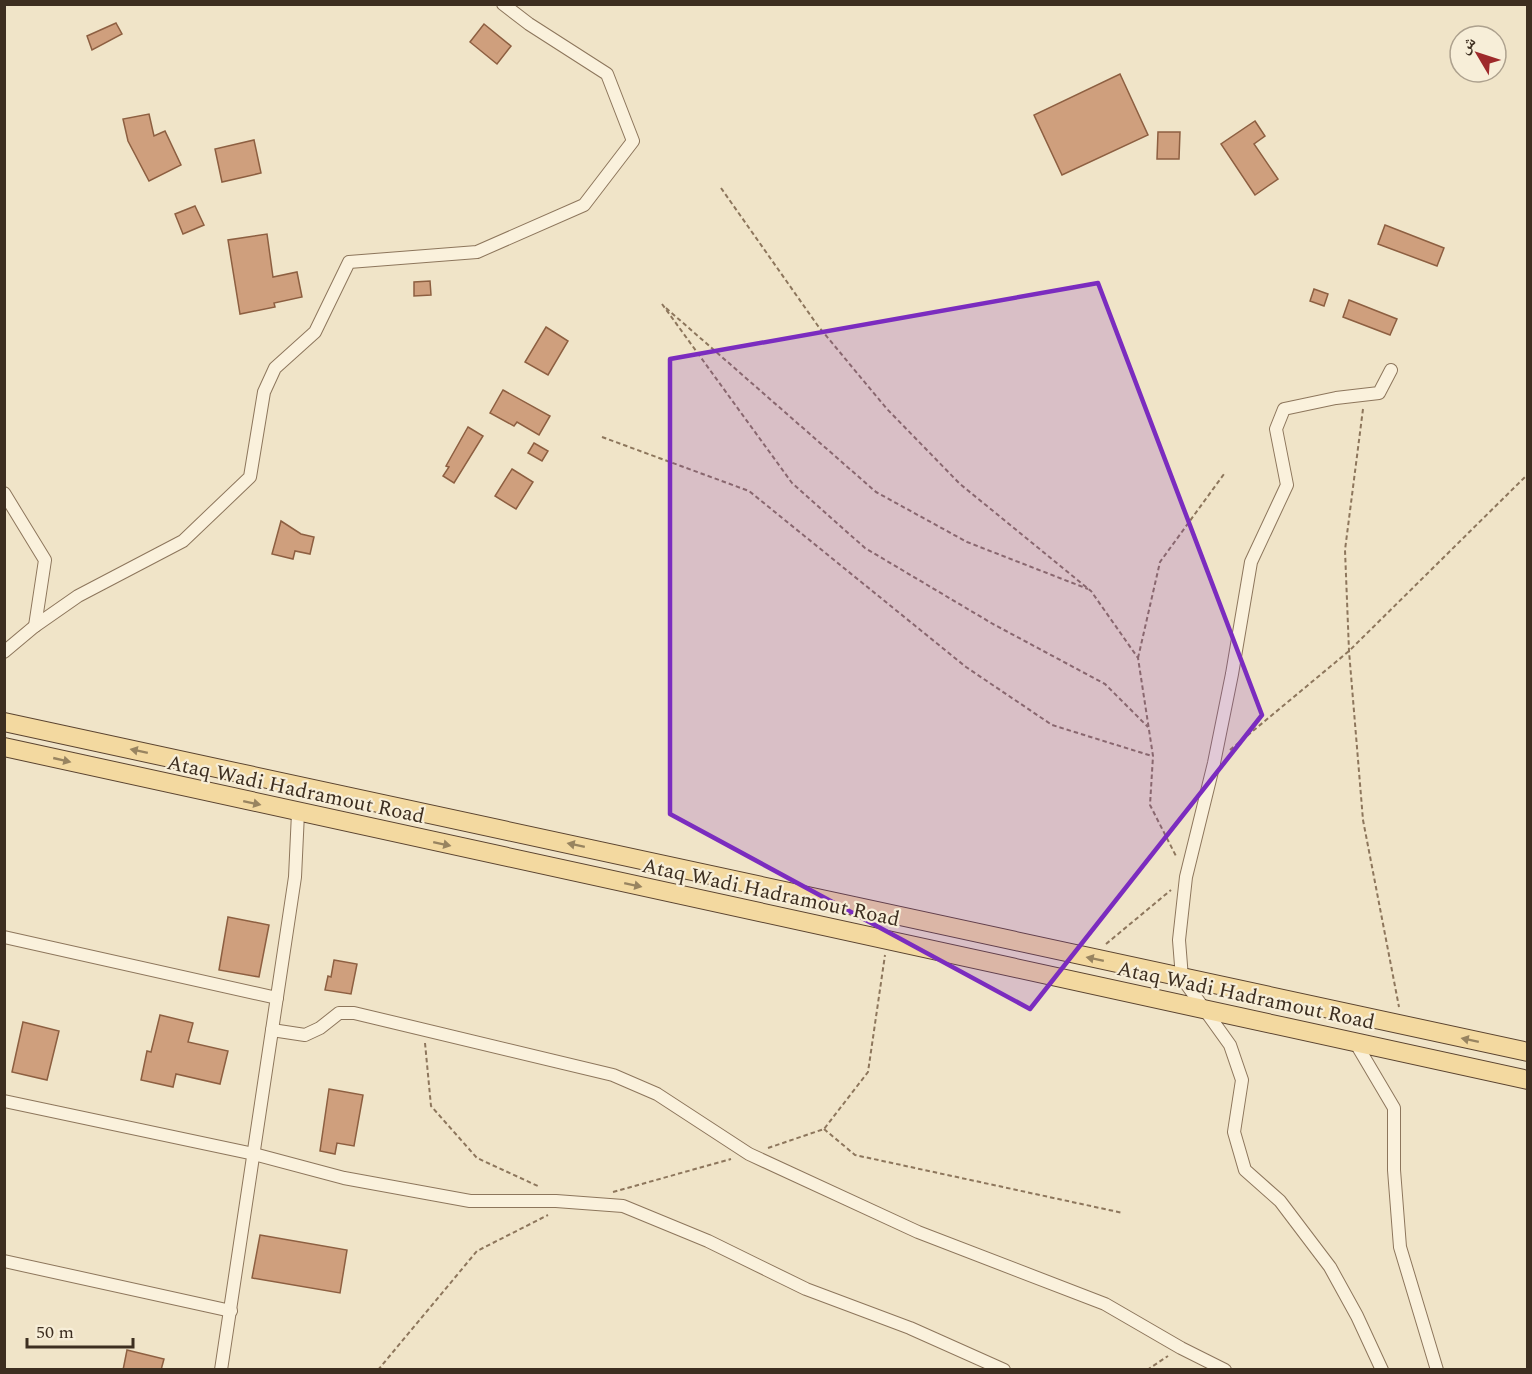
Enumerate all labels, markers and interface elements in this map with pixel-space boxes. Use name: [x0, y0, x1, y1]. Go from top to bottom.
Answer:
north arrow: [1448, 24, 1508, 84]
text: ش: [1452, 31, 1482, 59]
one-way arrow: [130, 746, 149, 755]
street label: Ataq Wadi Hadramout Road: [164, 747, 428, 833]
one-way arrow: [52, 756, 71, 766]
one-way arrow: [243, 798, 261, 808]
one-way arrow: [433, 840, 452, 849]
one-way arrow: [566, 840, 585, 849]
street label: Ataq Wadi Hadramout Road: [639, 850, 903, 936]
one-way arrow: [624, 881, 643, 890]
one-way arrow: [1086, 953, 1104, 963]
street label: Ataq Wadi Hadramout Road: [1114, 953, 1378, 1039]
one-way arrow: [1461, 1034, 1480, 1044]
scale bar: [27, 1311, 134, 1349]
text: 50 m: [36, 1319, 74, 1346]

